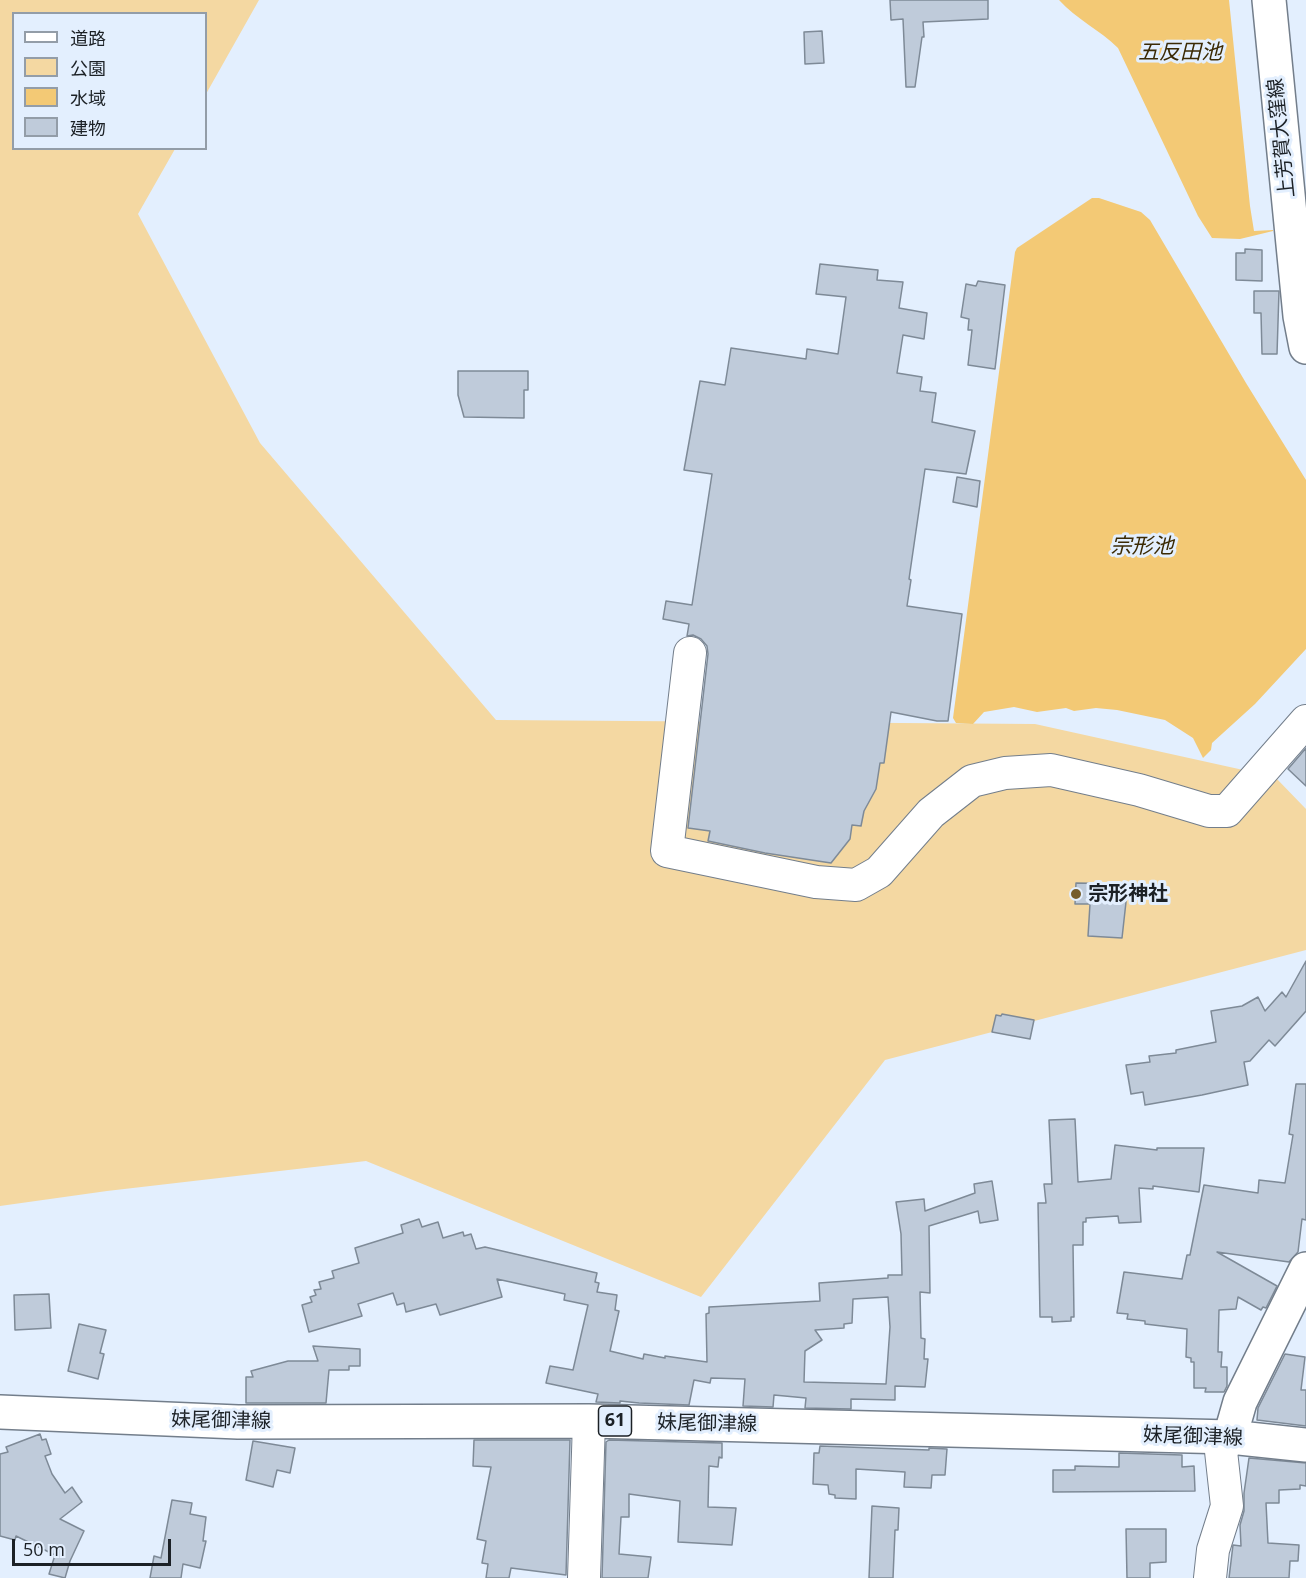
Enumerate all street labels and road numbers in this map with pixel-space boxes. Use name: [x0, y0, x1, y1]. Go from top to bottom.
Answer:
street label: 上芳賀大窪線: [1264, 77, 1300, 199]
road number: 61: [598, 1406, 632, 1436]
street label: 妹尾御津線: [171, 1408, 271, 1434]
street label: 妹尾御津線: [657, 1411, 757, 1437]
street label: 妹尾御津線: [1143, 1423, 1243, 1451]

